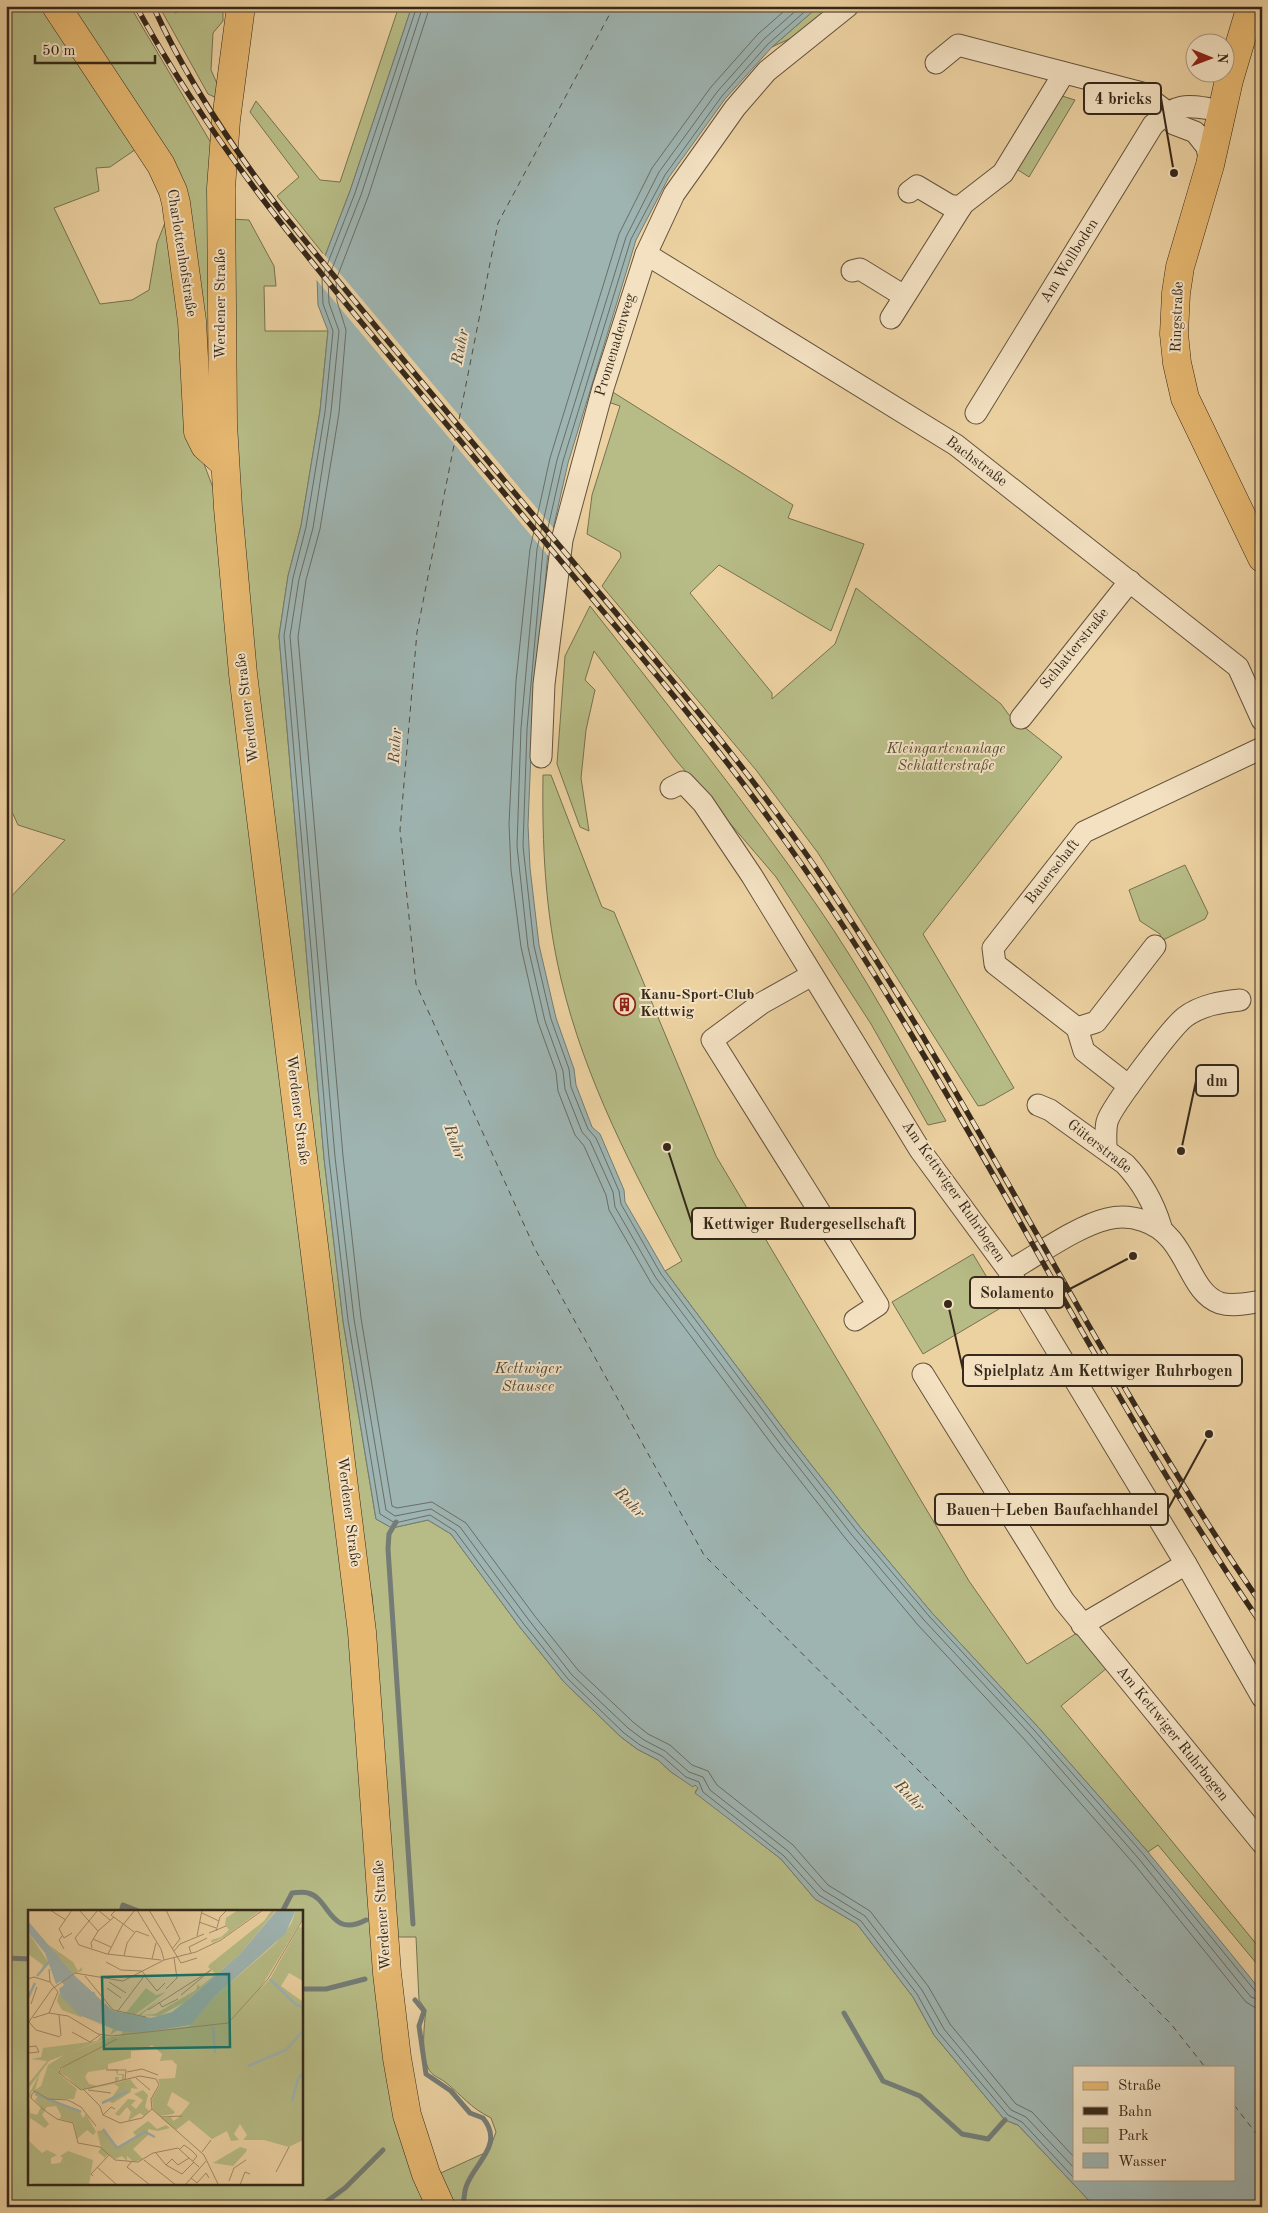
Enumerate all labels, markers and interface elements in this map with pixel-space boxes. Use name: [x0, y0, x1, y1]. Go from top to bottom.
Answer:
scale bar: [35, 32, 155, 64]
north arrow: [1186, 32, 1236, 82]
text: 50 m: [42, 44, 76, 59]
text: N: [1215, 53, 1229, 64]
callout: 4 bricks: [1084, 83, 1161, 114]
text: 4 bricks: [1094, 92, 1152, 108]
street label: Charlottenhofstraße: [163, 188, 199, 318]
street label: Am Wollboden: [1038, 216, 1102, 306]
street label: Werdener Straße: [214, 249, 229, 359]
street label: Ringstraße: [1169, 281, 1187, 353]
street label: Promenadenweg: [593, 292, 639, 398]
water label: Ruhr: [450, 327, 472, 367]
street label: Bachstraße: [943, 434, 1010, 490]
street label: Schlatterstraße: [1038, 606, 1112, 692]
street label: Werdener Straße: [234, 652, 262, 764]
water label: Ruhr: [387, 726, 405, 765]
park label: Kleingartenanlage Schlatterstraße: [885, 742, 1006, 774]
street label: Bauerschaft: [1023, 837, 1083, 907]
place label: Kanu-Sport-Club Kettwig: [640, 988, 755, 1020]
building icon: Kanu-Sport-Club Kettwig: [612, 992, 636, 1016]
street label: Werdener Straße: [283, 1054, 311, 1166]
callout: dm: [1196, 1065, 1238, 1096]
text: dm: [1206, 1074, 1228, 1090]
street label: Güterstraße: [1064, 1117, 1134, 1177]
street label: Am Kettwiger Ruhrbogen: [898, 1119, 1008, 1265]
water label: Ruhr: [440, 1122, 468, 1163]
callout: Kettwiger Rudergesellschaft: [692, 1208, 915, 1239]
text: Kettwiger Rudergesellschaft: [702, 1217, 906, 1233]
callout: Solamento: [970, 1277, 1064, 1308]
text: Solamento: [980, 1286, 1054, 1302]
callout: Spielplatz Am Kettwiger Ruhrbogen: [963, 1355, 1242, 1386]
water label: Kettwiger Stausee: [494, 1361, 563, 1395]
text: Spielplatz Am Kettwiger Ruhrbogen: [973, 1364, 1233, 1380]
street label: Werdener Straße: [334, 1456, 362, 1568]
water label: Ruhr: [610, 1484, 648, 1522]
callout: Bauen+Leben Baufachhandel: [935, 1494, 1168, 1525]
text: Bauen+Leben Baufachhandel: [946, 1503, 1159, 1519]
street label: Am Kettwiger Ruhrbogen: [1113, 1664, 1231, 1804]
water label: Ruhr: [890, 1777, 928, 1815]
street label: Werdener Straße: [372, 1859, 394, 1971]
inset map: [28, 1910, 302, 2186]
legend: [1073, 2066, 1236, 2180]
text: Straße: [1118, 2079, 1161, 2094]
text: Bahn: [1118, 2105, 1152, 2120]
text: Park: [1118, 2129, 1149, 2144]
text: Wasser: [1118, 2155, 1166, 2170]

